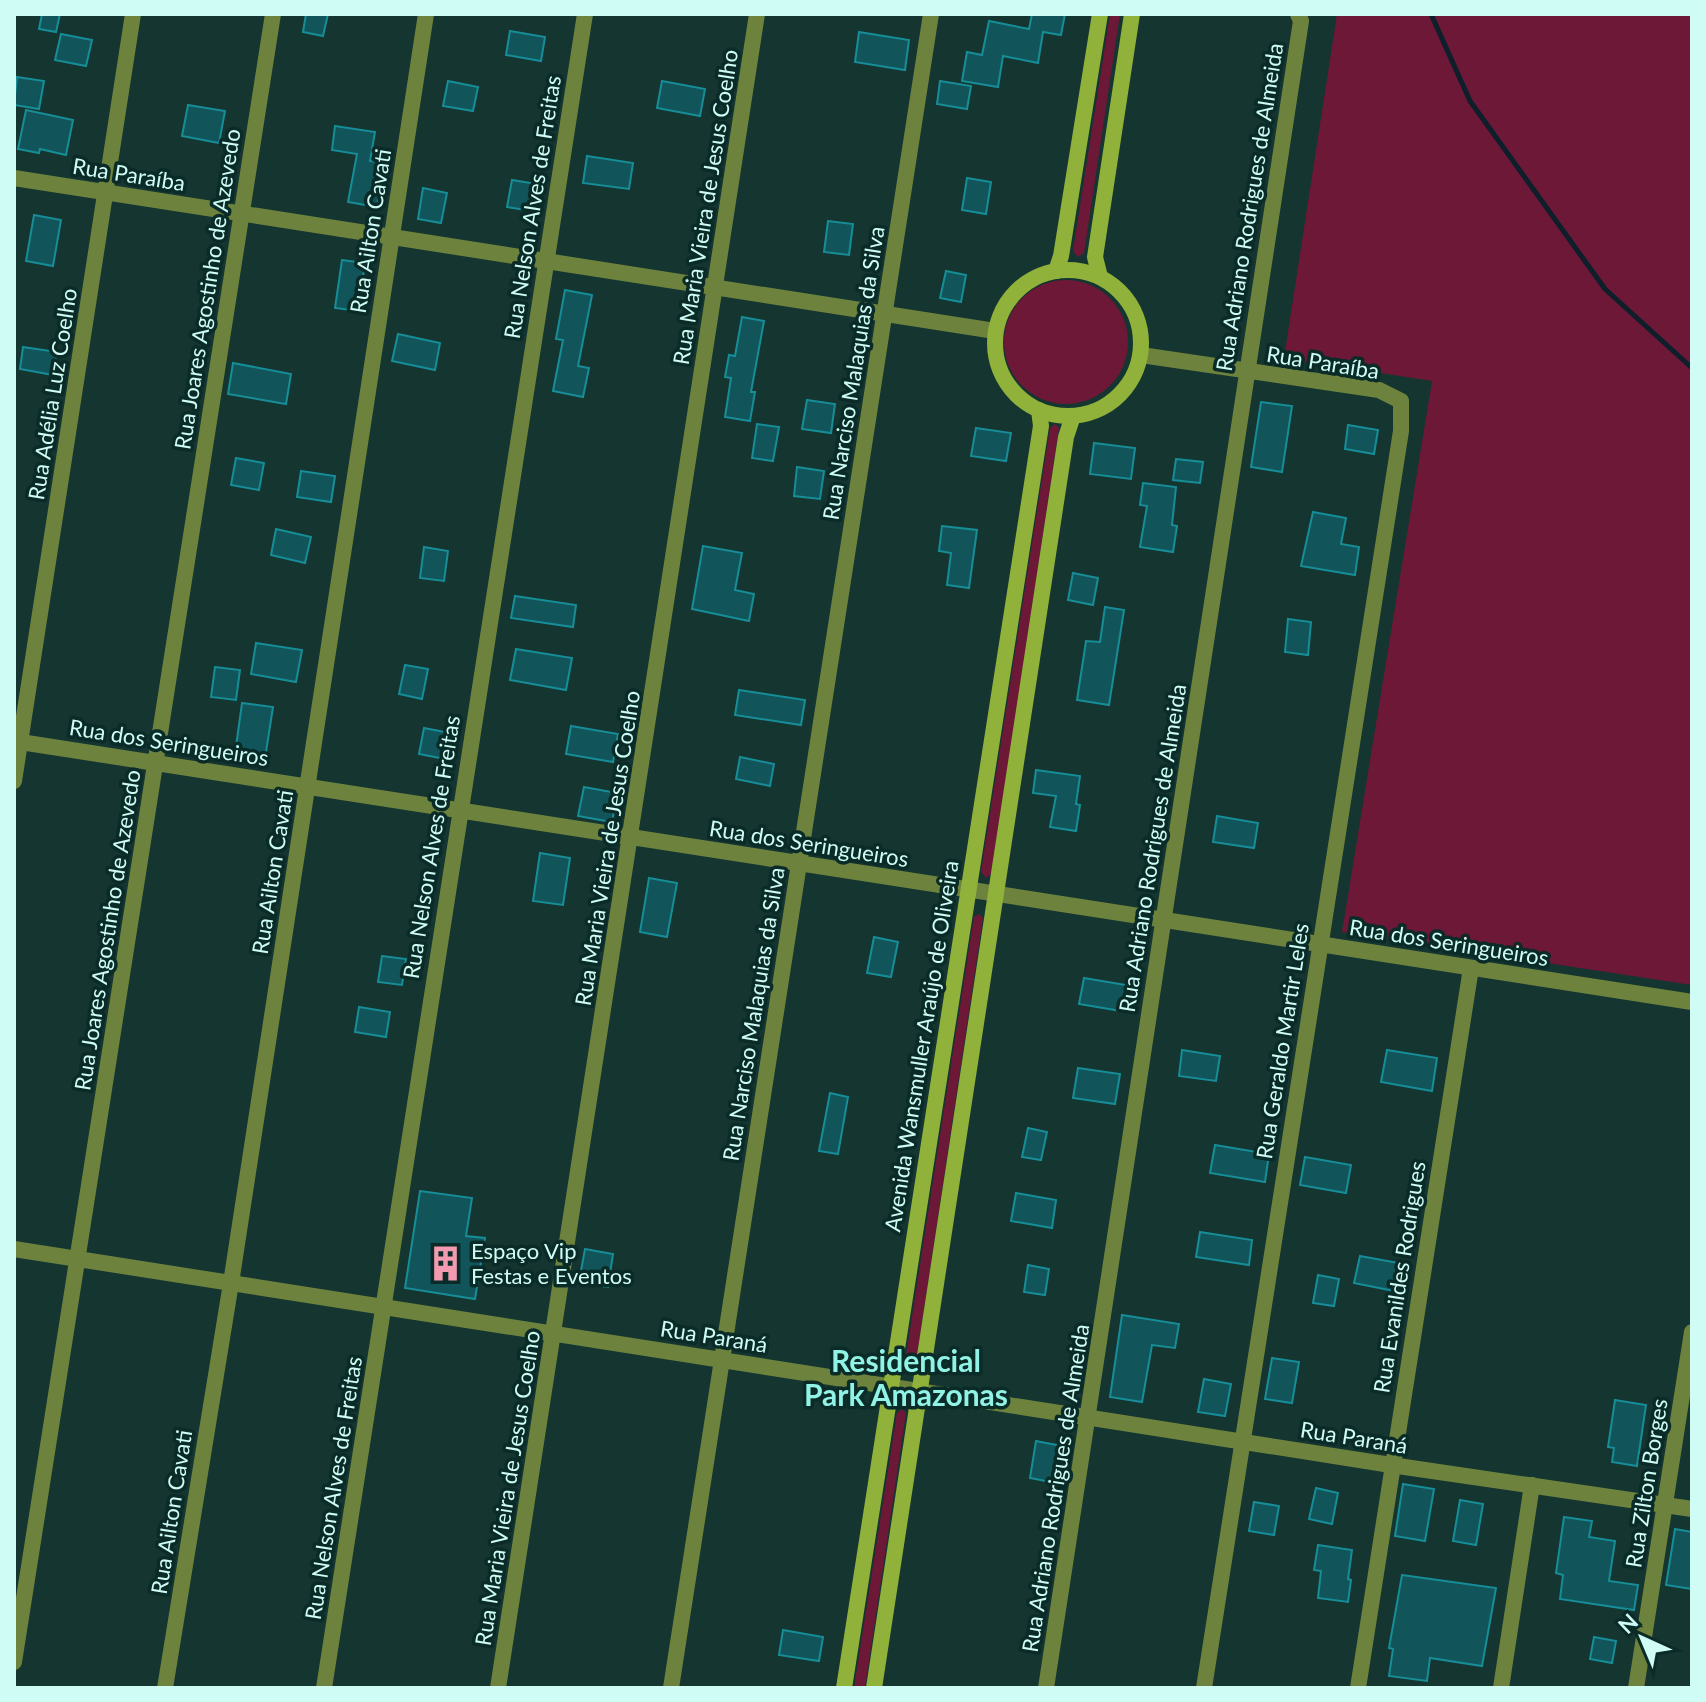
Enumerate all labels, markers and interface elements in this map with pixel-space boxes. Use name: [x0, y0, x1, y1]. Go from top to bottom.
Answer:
street label: Rua Adriano Rodrigues de Almeida: [1210, 41, 1288, 373]
street label: Rua Maria Vieira de Jesus Coelho: [667, 48, 743, 366]
street label: Rua Nelson Alves de Freitas: [498, 73, 566, 341]
street label: Rua Joares Agostinho de Azevedo: [168, 127, 246, 451]
street label: Rua Ailton Cavati: [344, 147, 396, 315]
street label: Rua Paraíba: [71, 152, 187, 196]
street label: Rua Narciso Malaquias da Silva: [816, 224, 890, 522]
street label: Rua Adélia Luz Coelho: [22, 286, 82, 502]
street label: Rua Paraíba: [1265, 340, 1381, 384]
street label: Rua Adriano Rodrigues de Almeida: [1113, 682, 1191, 1014]
street label: Rua Maria Vieira de Jesus Coelho: [569, 689, 645, 1007]
street label: Rua dos Seringueiros: [67, 713, 271, 771]
street label: Rua Nelson Alves de Freitas: [397, 713, 465, 981]
street label: Rua Joares Agostinho de Azevedo: [68, 768, 146, 1092]
street label: Rua Ailton Cavati: [246, 788, 298, 956]
street label: Rua dos Seringueiros: [707, 814, 911, 872]
street label: Avenida Wansmuller Araújo de Oliveira: [878, 859, 964, 1233]
street label: Rua Narciso Malaquias da Silva: [716, 865, 790, 1163]
street label: Rua dos Seringueiros: [1347, 913, 1551, 971]
street label: Rua Geraldo Martir Leles: [1250, 921, 1314, 1161]
street label: Rua Evanildes Rodrigues: [1367, 1159, 1431, 1395]
place label: Espaço Vip Festas e Eventos: [471, 1237, 632, 1289]
building icon: Espaço Vip Festas e Eventos: [426, 1244, 464, 1282]
street label: Rua Paraná: [659, 1314, 769, 1358]
street label: Rua Adriano Rodrigues de Almeida: [1016, 1322, 1094, 1654]
street label: Rua Maria Vieira de Jesus Coelho: [469, 1329, 545, 1647]
district label: Residencial Park Amazonas: [804, 1342, 1008, 1412]
street label: Rua Nelson Alves de Freitas: [299, 1354, 367, 1622]
street label: Rua Zilton Borges: [1619, 1397, 1673, 1569]
street label: Rua Paraná: [1299, 1415, 1409, 1459]
street label: Rua Ailton Cavati: [145, 1428, 197, 1596]
north arrow: [1602, 1598, 1682, 1678]
text: N: [1612, 1608, 1643, 1639]

